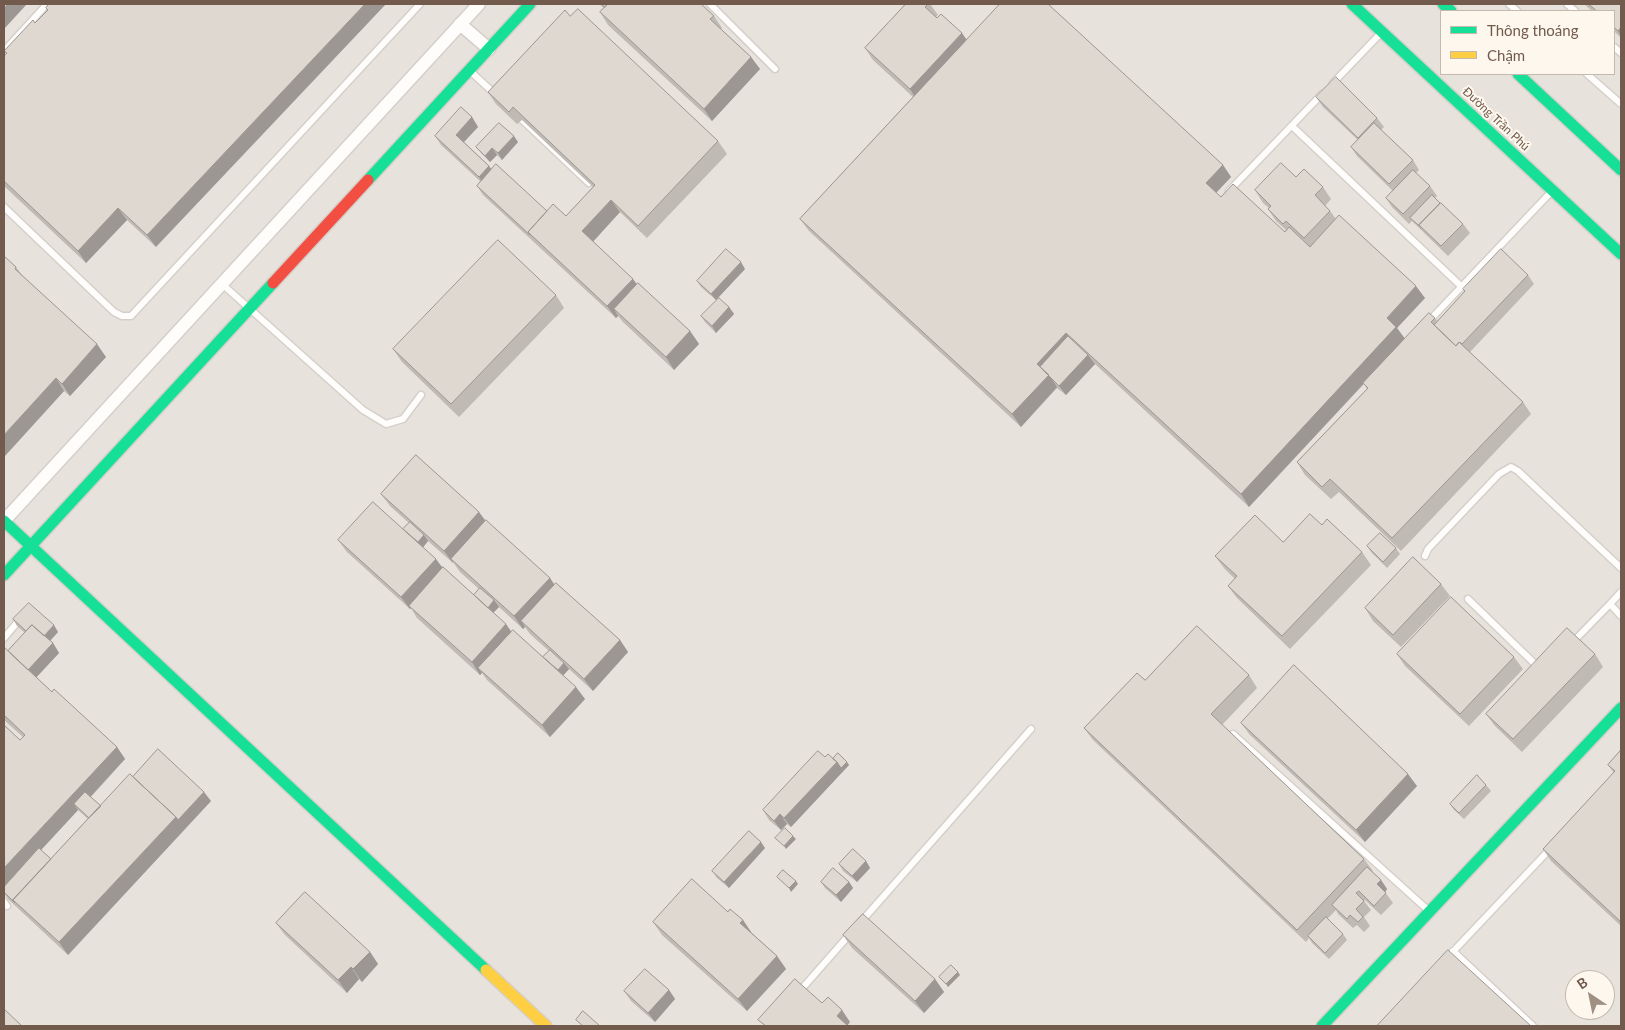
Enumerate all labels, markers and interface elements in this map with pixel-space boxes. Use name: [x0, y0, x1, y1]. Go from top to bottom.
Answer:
legend: [1440, 10, 1615, 75]
text: Thông thoáng: [1487, 21, 1579, 39]
text: Chậm: [1487, 46, 1525, 64]
street label: Đường Trần Phú: [1460, 84, 1532, 154]
north arrow: [1565, 970, 1615, 1020]
text: B: [1573, 973, 1590, 993]

